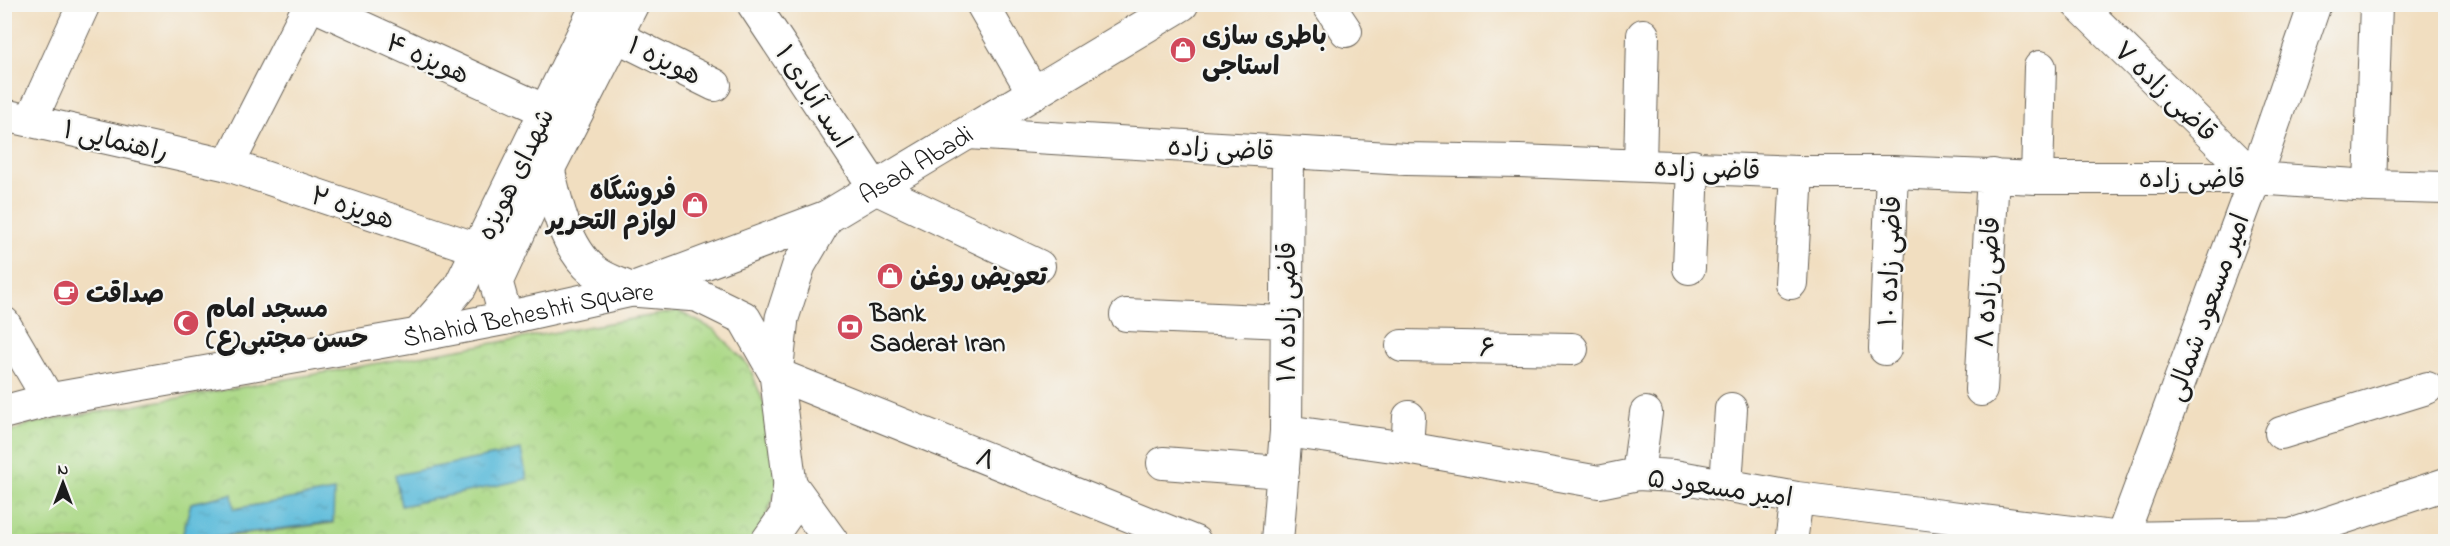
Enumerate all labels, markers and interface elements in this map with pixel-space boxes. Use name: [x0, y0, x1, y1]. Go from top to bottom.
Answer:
place label: باطری سازی استاجی: [1202, 19, 1327, 87]
street label: هویزه ۴: [379, 26, 475, 96]
street label: هویزه ۱: [620, 29, 707, 97]
street label: قاضی زاده ۷: [2103, 34, 2224, 152]
shop icon: باطری سازی استاجی: [1168, 35, 1198, 65]
street label: اسد آبادی ۱: [764, 38, 859, 157]
street label: شهدای هویزه: [469, 103, 566, 248]
street label: راهنمایی ۱: [59, 112, 172, 173]
street label: Asad Abadi: [853, 117, 982, 216]
street label: قاضی زاده: [1167, 129, 1275, 173]
street label: قاضی زاده: [1653, 150, 1761, 192]
street label: قاضی زاده: [2139, 162, 2245, 200]
place label: فروشگاه لوازم التحریر: [544, 174, 676, 242]
street label: هویزه ۲: [305, 178, 399, 241]
shop icon: فروشگاه لوازم التحریر: [680, 190, 710, 220]
street label: قاضی زاده ۱۰: [1871, 195, 1913, 327]
street label: امیر مسعود شمالی: [2158, 209, 2261, 407]
street label: قاضی زاده ۸: [1968, 216, 2012, 349]
street label: قاضی زاده ۱۸: [1270, 242, 1308, 382]
place label: تعویض روغن: [910, 260, 1048, 298]
shop icon: تعویض روغن: [875, 261, 905, 291]
street label: ُShahid Beheshti Square: [400, 274, 656, 359]
place label: صداقت: [86, 277, 164, 315]
cafe icon: صداقت: [51, 278, 81, 308]
place label: مسجد امام حسن مجتبی(ع): [206, 292, 368, 360]
place label: Bank Saderat Iran: [869, 296, 1006, 364]
mosque icon: مسجد امام حسن مجتبی(ع): [171, 308, 201, 338]
bank icon: Bank Saderat Iran: [835, 312, 865, 342]
street label: ۶: [1479, 331, 1495, 369]
street label: ۸: [969, 440, 1000, 482]
north arrow: [33, 453, 93, 513]
text: N: [58, 458, 69, 482]
street label: امیر مسعود ۵: [1644, 461, 1795, 519]

